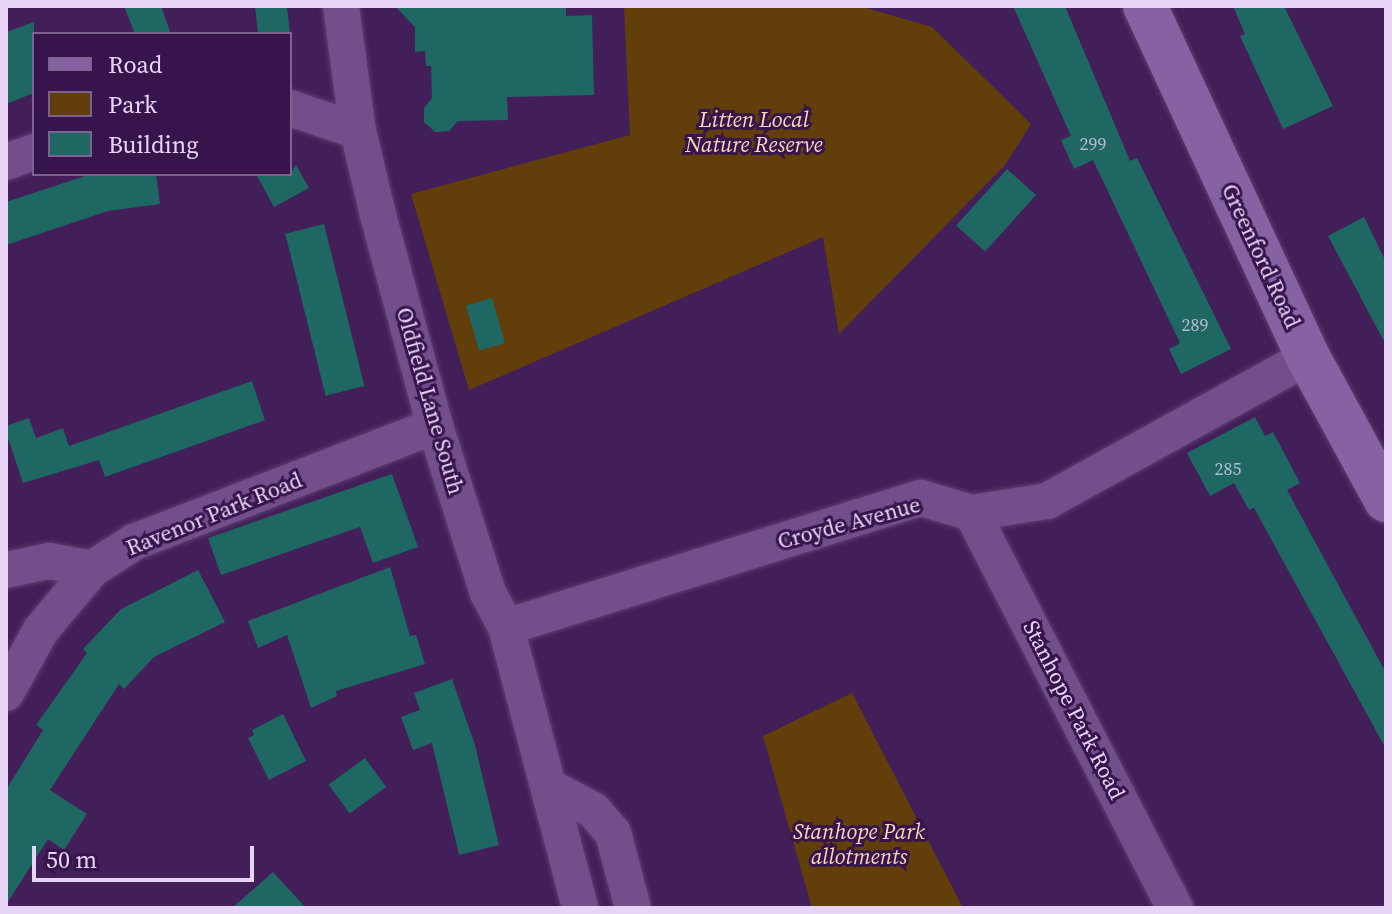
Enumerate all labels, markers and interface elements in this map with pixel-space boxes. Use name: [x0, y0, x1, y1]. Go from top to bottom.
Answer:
legend: [32, 32, 292, 176]
text: Road: [108, 48, 162, 81]
text: Park: [108, 88, 157, 121]
park label: Litten Local Nature Reserve: [685, 106, 823, 158]
text: Building: [108, 128, 199, 161]
house number: 299: [1080, 133, 1106, 155]
street label: Greenford Road: [1216, 180, 1306, 332]
street label: Oldfield Lane South: [391, 304, 469, 498]
house number: 289: [1182, 314, 1208, 336]
house number: 285: [1215, 458, 1241, 480]
street label: Ravenor Park Road: [122, 467, 306, 561]
street label: Croyde Avenue: [775, 491, 923, 555]
street label: Stanhope Park Road: [1018, 616, 1130, 804]
park label: Stanhope Park allotments: [793, 818, 925, 870]
scale bar: [36, 830, 258, 880]
text: 50 m: [46, 843, 97, 876]

